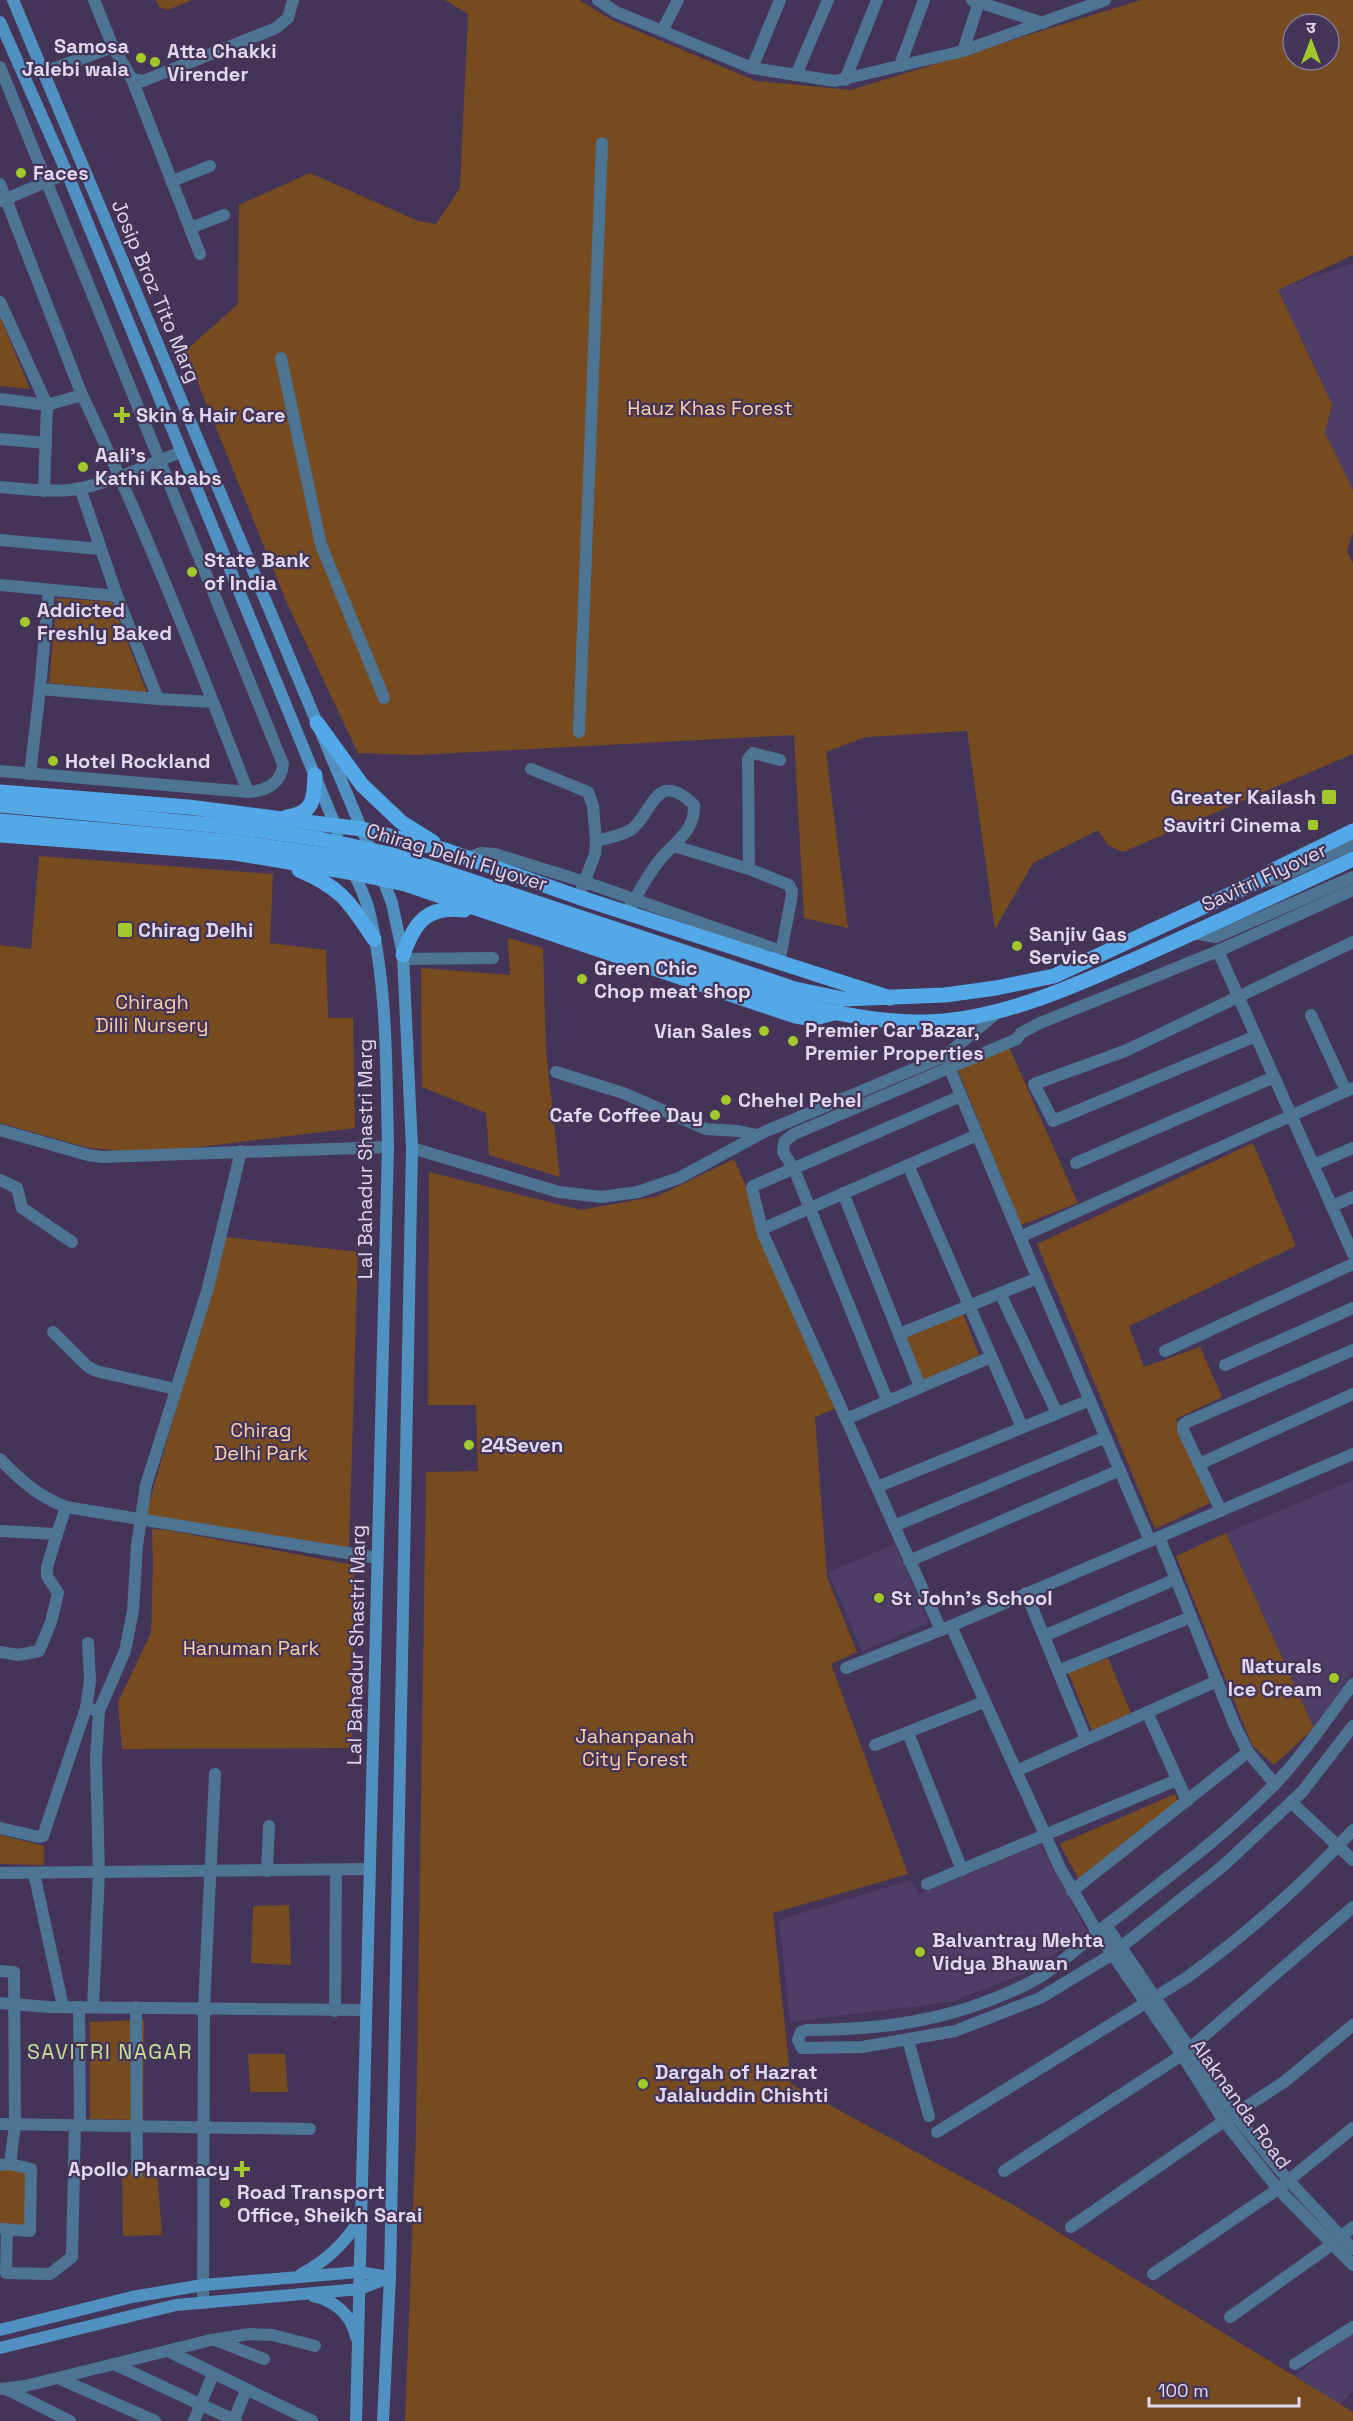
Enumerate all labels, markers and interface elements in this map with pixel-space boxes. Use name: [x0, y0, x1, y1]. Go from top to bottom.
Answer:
north arrow: [1281, 12, 1341, 72]
text: उ: [1306, 17, 1316, 38]
place label: Samosa Jalebi wala: [22, 33, 129, 82]
place label: Atta Chakki Virender: [167, 38, 277, 87]
marker: Samosa Jalebi wala: [134, 51, 148, 65]
marker: Atta Chakki Virender: [148, 55, 162, 69]
place label: Faces: [33, 160, 89, 186]
marker: Faces: [14, 166, 28, 180]
street label: Josip Broz Tito Marg: [106, 196, 206, 386]
park label: Hauz Khas Forest: [627, 395, 793, 421]
place label: Skin & Hair Care: [136, 402, 286, 428]
marker: Skin & Hair Care: [113, 406, 131, 424]
place label: Aali's Kathi Kababs: [95, 442, 222, 491]
marker: Aali's Kathi Kababs: [76, 460, 90, 474]
place label: State Bank of India: [204, 547, 310, 596]
marker: State Bank of India: [185, 565, 199, 579]
place label: Addicted Freshly Baked: [37, 597, 172, 646]
marker: Addicted Freshly Baked: [18, 615, 32, 629]
place label: Hotel Rockland: [65, 748, 211, 774]
marker: Hotel Rockland: [46, 754, 60, 768]
place label: Greater Kailash: [1171, 784, 1316, 810]
marker: Greater Kailash: [1320, 788, 1338, 806]
place label: Savitri Cinema: [1163, 812, 1301, 838]
street label: Chirag Delhi Flyover: [363, 817, 551, 897]
marker: Savitri Cinema: [1306, 818, 1320, 832]
street label: Savitri Flyover: [1197, 837, 1331, 917]
place label: Chirag Delhi: [138, 917, 253, 943]
marker: Chirag Delhi: [116, 921, 134, 939]
place label: Sanjiv Gas Service: [1029, 921, 1127, 970]
marker: Sanjiv Gas Service: [1010, 939, 1024, 953]
place label: Green Chic Chop meat shop: [594, 955, 751, 1004]
marker: Green Chic Chop meat shop: [575, 972, 589, 986]
park label: Chiragh Dilli Nursery: [95, 989, 209, 1038]
place label: Premier Car Bazar, Premier Properties: [805, 1017, 984, 1066]
place label: Vian Sales: [654, 1018, 752, 1044]
marker: Vian Sales: [757, 1024, 771, 1038]
marker: Premier Car Bazar, Premier Properties: [786, 1034, 800, 1048]
street label: Lal Bahadur Shastri Marg: [352, 1039, 378, 1279]
place label: Chehel Pehel: [738, 1087, 862, 1113]
marker: Chehel Pehel: [719, 1093, 733, 1107]
place label: Cafe Coffee Day: [549, 1102, 703, 1128]
marker: Cafe Coffee Day: [708, 1108, 722, 1122]
park label: Chirag Delhi Park: [214, 1417, 308, 1466]
place label: 24Seven: [481, 1432, 563, 1458]
marker: 24Seven: [462, 1438, 476, 1452]
street label: Lal Bahadur Shastri Marg: [341, 1525, 371, 1765]
place label: St John's School: [891, 1585, 1052, 1611]
marker: St John's School: [872, 1591, 886, 1605]
park label: Hanuman Park: [183, 1635, 320, 1661]
place label: Naturals Ice Cream: [1228, 1653, 1322, 1702]
marker: Naturals Ice Cream: [1327, 1671, 1341, 1685]
park label: Jahanpanah City Forest: [575, 1723, 695, 1772]
place label: Balvantray Mehta Vidya Bhawan: [932, 1927, 1104, 1976]
marker: Balvantray Mehta Vidya Bhawan: [913, 1945, 927, 1959]
street label: Alaknanda Road: [1185, 2034, 1297, 2174]
district label: SAVITRI NAGAR: [27, 2038, 193, 2065]
place label: Dargah of Hazrat Jalaluddin Chishti: [655, 2059, 828, 2108]
marker: Dargah of Hazrat Jalaluddin Chishti: [636, 2077, 650, 2091]
place label: Apollo Pharmacy: [68, 2156, 230, 2182]
marker: Apollo Pharmacy: [235, 2162, 249, 2176]
place label: Road Transport Office, Sheikh Sarai: [237, 2179, 422, 2228]
marker: Road Transport Office, Sheikh Sarai: [218, 2196, 232, 2210]
scale bar: [1149, 2370, 1299, 2408]
text: 100 m: [1158, 2379, 1209, 2402]

